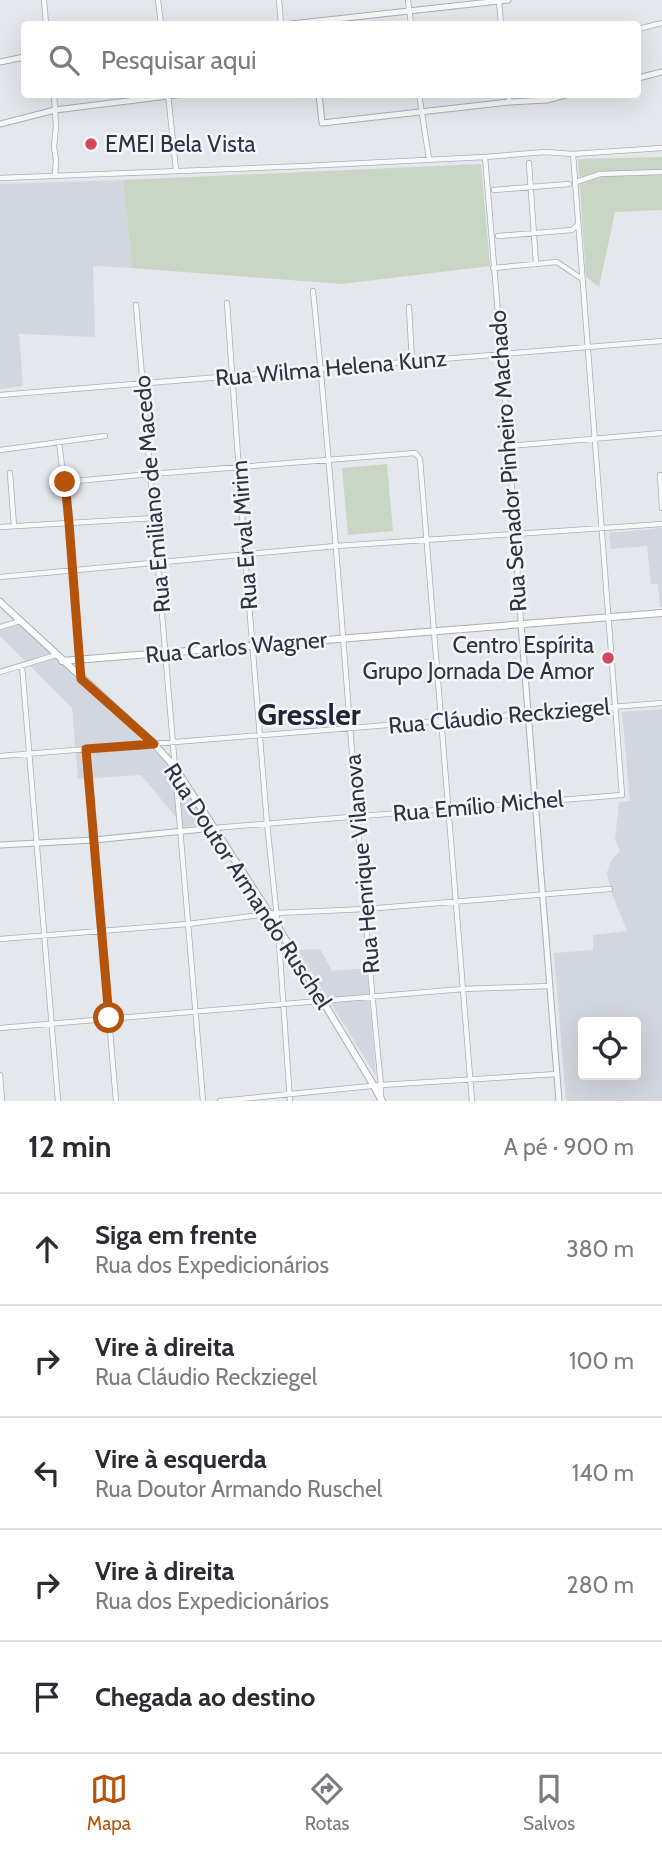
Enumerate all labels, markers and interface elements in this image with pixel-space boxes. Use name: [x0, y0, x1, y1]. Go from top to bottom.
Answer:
search box: [21, 21, 641, 98]
icon: search: [45, 41, 83, 79]
text: Pesquisar aqui: [101, 44, 257, 76]
place label: EMEI Bela Vista: [105, 130, 255, 158]
marker: EMEI Bela Vista: [83, 136, 99, 152]
street label: Rua Senador Pinheiro Machado: [483, 309, 533, 613]
street label: Rua Wilma Helena Kunz: [214, 344, 448, 392]
street label: Rua Emiliano de Macedo: [128, 374, 176, 614]
street label: Rua Erval Mirim: [225, 459, 263, 611]
route end: [49, 466, 80, 497]
street label: Rua Carlos Wagner: [144, 625, 329, 669]
place label: Centro Espírita Grupo Jornada De Amor: [363, 631, 595, 685]
marker: Centro Espírita Grupo Jornada De Amor: [600, 650, 616, 666]
street label: Rua Cláudio Reckziegel: [387, 692, 611, 740]
district label: Gressler: [257, 696, 361, 733]
street label: Rua Henrique Vilanova: [338, 753, 386, 975]
street label: Rua Doutor Armando Ruschel: [158, 758, 338, 1015]
street label: Rua Emílio Michel: [392, 785, 565, 827]
route start: [93, 1002, 124, 1033]
map controls: [578, 1017, 641, 1080]
button: locate: [578, 1017, 641, 1080]
text: 12 min: [28, 1128, 112, 1165]
text: A pé · 900 m: [504, 1133, 634, 1161]
text: Siga em frente: [95, 1219, 257, 1251]
icon: ahead: [28, 1230, 66, 1268]
text: 380 m: [566, 1235, 634, 1263]
text: Rua dos Expedicionários: [95, 1251, 329, 1279]
text: Vire à direita: [95, 1331, 235, 1363]
icon: right: [28, 1342, 66, 1380]
text: 100 m: [569, 1347, 634, 1375]
text: Rua Cláudio Reckziegel: [95, 1363, 317, 1391]
text: Vire à esquerda: [95, 1443, 267, 1475]
icon: left: [28, 1454, 66, 1492]
text: 140 m: [572, 1459, 634, 1487]
text: Rua Doutor Armando Ruschel: [95, 1475, 382, 1503]
text: Vire à direita: [95, 1555, 235, 1587]
icon: right: [28, 1566, 66, 1604]
text: 280 m: [567, 1571, 634, 1599]
text: Rua dos Expedicionários: [95, 1587, 329, 1615]
icon: arrive: [28, 1678, 66, 1716]
text: Chegada ao destino: [95, 1681, 315, 1713]
tab: Mapa: [87, 1770, 131, 1835]
tab: Rotas: [305, 1770, 349, 1835]
tab: Salvos: [523, 1770, 575, 1835]

